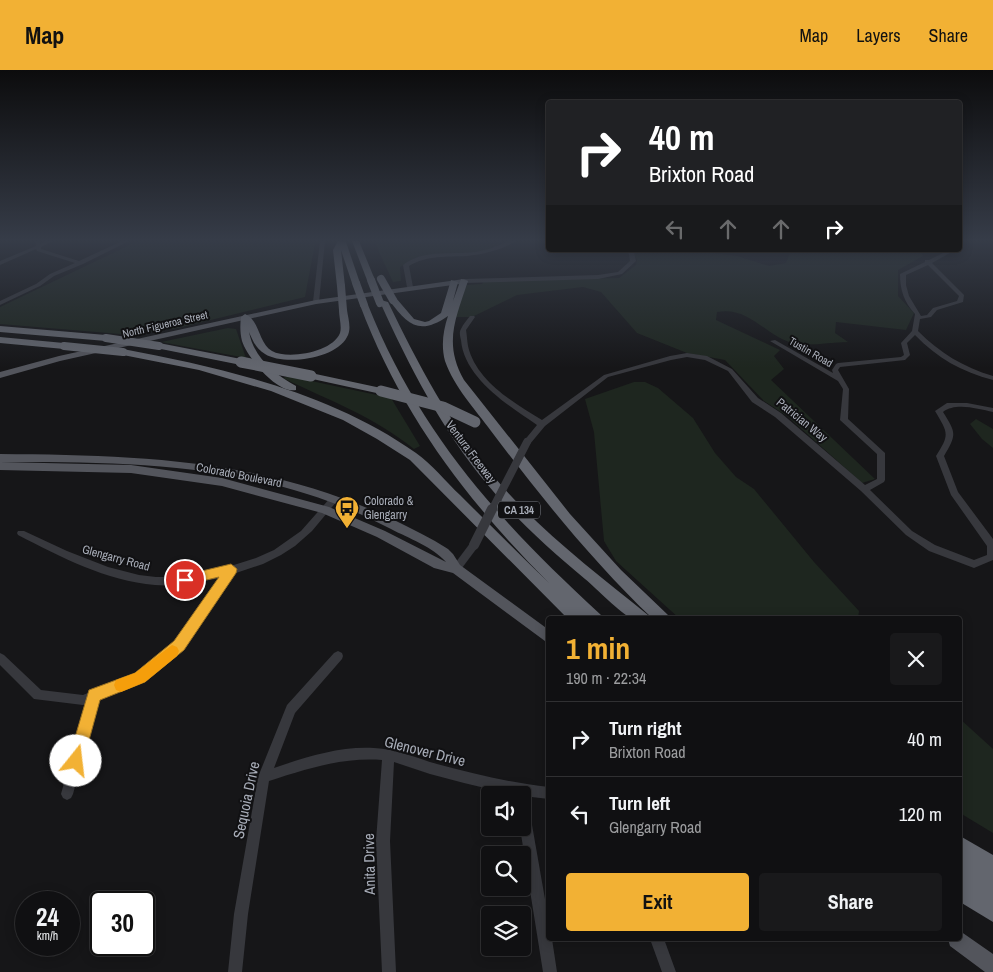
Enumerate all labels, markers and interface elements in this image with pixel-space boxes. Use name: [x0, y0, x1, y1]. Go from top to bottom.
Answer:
text: Map: [25, 19, 64, 51]
text: Map: [800, 23, 828, 48]
text: Layers: [856, 23, 901, 48]
text: Share: [929, 23, 968, 48]
text: 40 m: [649, 114, 714, 161]
icon: right: [566, 120, 631, 185]
text: Brixton Road: [649, 159, 754, 189]
icon: left: [661, 215, 689, 243]
icon: ahead: [714, 215, 742, 243]
icon: ahead: [767, 215, 795, 243]
icon: right: [820, 215, 848, 243]
street label: North Figueroa Street: [121, 307, 210, 341]
street label: Tustin Road: [787, 334, 835, 370]
street label: Patrician Way: [773, 394, 831, 446]
street label: Ventura Freeway: [442, 417, 500, 487]
street label: Colorado Boulevard: [195, 459, 283, 491]
place label: Colorado & Glengarry: [364, 493, 414, 523]
bus stop icon: Colorado & Glengarry: [334, 495, 360, 529]
road number: CA 134: [498, 502, 540, 518]
street label: Glengarry Road: [80, 541, 152, 575]
pin: [164, 559, 206, 601]
icon: arrive: [171, 566, 199, 594]
text: 1 min: [566, 628, 630, 668]
button: close: [890, 633, 942, 685]
text: 190 m · 22:34: [566, 667, 646, 689]
text: Turn right: [609, 715, 681, 741]
icon: right: [566, 725, 594, 753]
text: 40 m: [907, 726, 942, 752]
street label: Glenover Drive: [382, 731, 468, 771]
position arrow: [49, 734, 101, 786]
text: Brixton Road: [609, 741, 686, 763]
street label: Sequoia Drive: [228, 759, 264, 841]
map controls: [481, 786, 531, 956]
button: sound: [481, 786, 531, 836]
text: Turn left: [609, 790, 670, 816]
icon: left: [566, 800, 594, 828]
text: 120 m: [899, 801, 942, 827]
text: Glengarry Road: [609, 816, 702, 838]
street label: Anita Drive: [358, 833, 380, 896]
button: search: [481, 846, 531, 896]
button: Exit: [566, 873, 749, 931]
button: Share: [759, 873, 942, 931]
speed limit sign: 30: [90, 891, 155, 956]
text: 24: [36, 900, 59, 934]
button: layers: [481, 906, 531, 956]
text: km/h: [37, 928, 58, 944]

